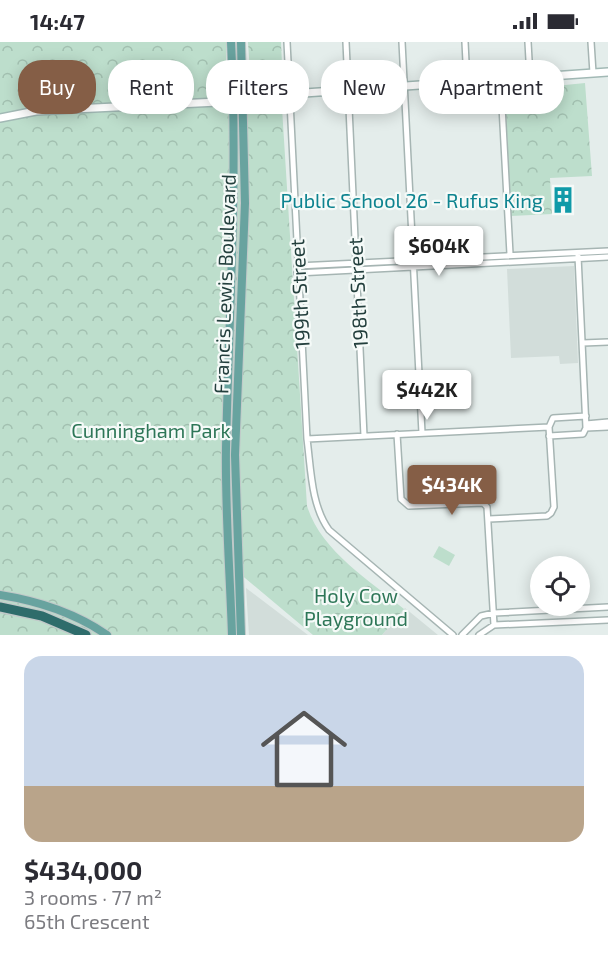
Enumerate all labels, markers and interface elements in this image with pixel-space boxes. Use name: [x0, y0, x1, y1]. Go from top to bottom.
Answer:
text: 14:47: [30, 8, 85, 34]
chip: Buy: [18, 60, 96, 114]
chip: Rent: [108, 60, 194, 114]
chip: Filters: [206, 60, 309, 114]
chip: New: [321, 60, 407, 114]
chip: Apartment: [419, 60, 564, 114]
street label: Francis Lewis Boulevard: [208, 174, 240, 394]
building icon: Public School 26 - Rufus King: [548, 185, 578, 215]
place label: Public School 26 - Rufus King: [281, 188, 543, 212]
pin: $604K: [397, 226, 481, 277]
text: $604K: [408, 233, 470, 257]
street label: 198th Street: [342, 237, 372, 349]
street label: 199th Street: [284, 238, 314, 350]
pin: $442K: [385, 370, 469, 421]
text: $442K: [396, 377, 458, 401]
park label: Cunningham Park: [71, 418, 231, 442]
pin: $434K: [410, 465, 494, 516]
text: $434K: [421, 472, 483, 496]
map controls: [530, 556, 590, 616]
button: locate: [530, 556, 590, 616]
park label: Holy Cow Playground: [304, 583, 408, 630]
icon: home: [250, 695, 358, 803]
text: $434,000: [24, 854, 142, 885]
text: 3 rooms · 77 m²: [24, 885, 162, 909]
text: 65th Crescent: [24, 909, 150, 933]

